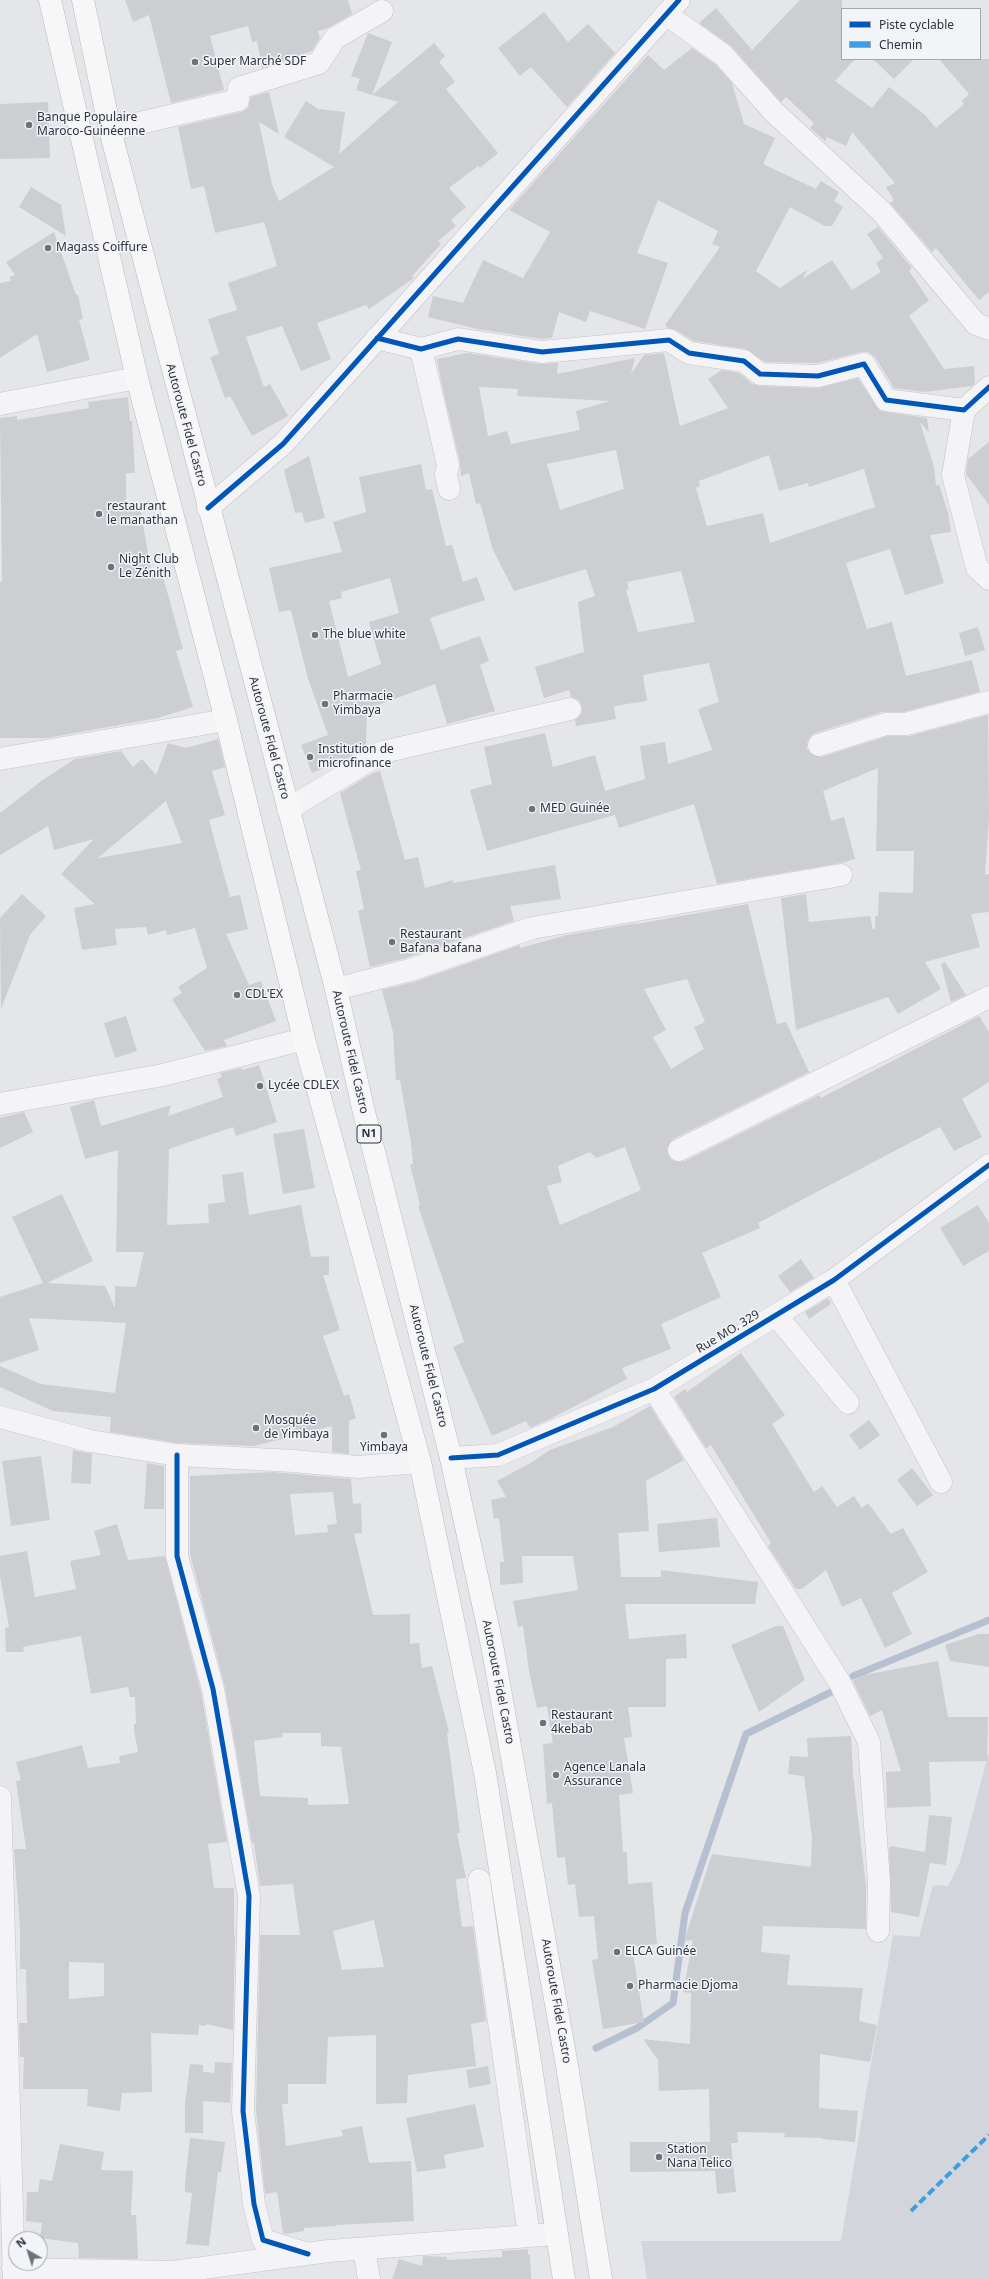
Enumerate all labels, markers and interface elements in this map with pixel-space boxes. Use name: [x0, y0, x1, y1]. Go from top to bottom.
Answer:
legend: [841, 8, 981, 60]
text: Piste cyclable: [879, 16, 954, 33]
text: Chemin: [879, 36, 923, 53]
place label: Super Marché SDF: [203, 55, 306, 69]
marker: Super Marché SDF: [190, 57, 200, 67]
place label: Banque Populaire Maroco-Guinéenne: [37, 111, 145, 139]
marker: Banque Populaire Maroco-Guinéenne: [24, 120, 34, 130]
place label: Magass Coiffure: [56, 241, 147, 255]
marker: Magass Coiffure: [43, 243, 53, 253]
street label: Autoroute Fidel Castro: [163, 362, 209, 488]
place label: restaurant le manathan: [107, 500, 178, 528]
marker: restaurant le manathan: [94, 509, 104, 519]
place label: Night Club Le Zénith: [119, 553, 179, 581]
marker: Night Club Le Zénith: [106, 562, 116, 572]
place label: The blue white: [323, 628, 406, 642]
marker: The blue white: [310, 630, 320, 640]
street label: Autoroute Fidel Castro: [246, 675, 292, 801]
place label: Pharmacie Yimbaya: [333, 690, 393, 718]
marker: Pharmacie Yimbaya: [320, 699, 330, 709]
place label: Institution de microfinance: [318, 743, 394, 771]
marker: Institution de microfinance: [305, 752, 315, 762]
place label: MED Guinée: [540, 802, 610, 816]
marker: MED Guinée: [527, 804, 537, 814]
place label: Restaurant Bafana bafana: [400, 928, 482, 956]
marker: Restaurant Bafana bafana: [387, 937, 397, 947]
place label: CDL'EX: [245, 988, 283, 1002]
street label: Autoroute Fidel Castro: [329, 989, 371, 1115]
marker: CDL'EX: [232, 990, 242, 1000]
place label: Lycée CDLEX: [268, 1079, 339, 1093]
marker: Lycée CDLEX: [255, 1081, 265, 1091]
road number: N1: [357, 1125, 381, 1143]
street label: Autoroute Fidel Castro: [406, 1303, 450, 1429]
street label: Rue MO. 329: [694, 1307, 762, 1357]
place label: Mosquée de Yimbaya: [264, 1414, 329, 1442]
marker: Mosquée de Yimbaya: [251, 1423, 261, 1433]
marker: Yimbaya: [379, 1430, 389, 1440]
place label: Yimbaya: [360, 1441, 408, 1455]
street label: Autoroute Fidel Castro: [479, 1619, 517, 1745]
place label: Restaurant 4kebab: [551, 1709, 613, 1737]
marker: Restaurant 4kebab: [538, 1718, 548, 1728]
place label: Agence Lanala Assurance: [564, 1761, 646, 1789]
marker: Agence Lanala Assurance: [551, 1770, 561, 1780]
street label: Autoroute Fidel Castro: [538, 1938, 574, 2064]
place label: ELCA Guinée: [625, 1945, 696, 1959]
marker: ELCA Guinée: [612, 1947, 622, 1957]
place label: Pharmacie Djoma: [638, 1979, 738, 1993]
marker: Pharmacie Djoma: [625, 1981, 635, 1991]
place label: Station Nana Telico: [667, 2143, 732, 2171]
marker: Station Nana Telico: [654, 2152, 664, 2162]
north arrow: [8, 2231, 48, 2271]
text: N: [13, 2233, 29, 2251]

